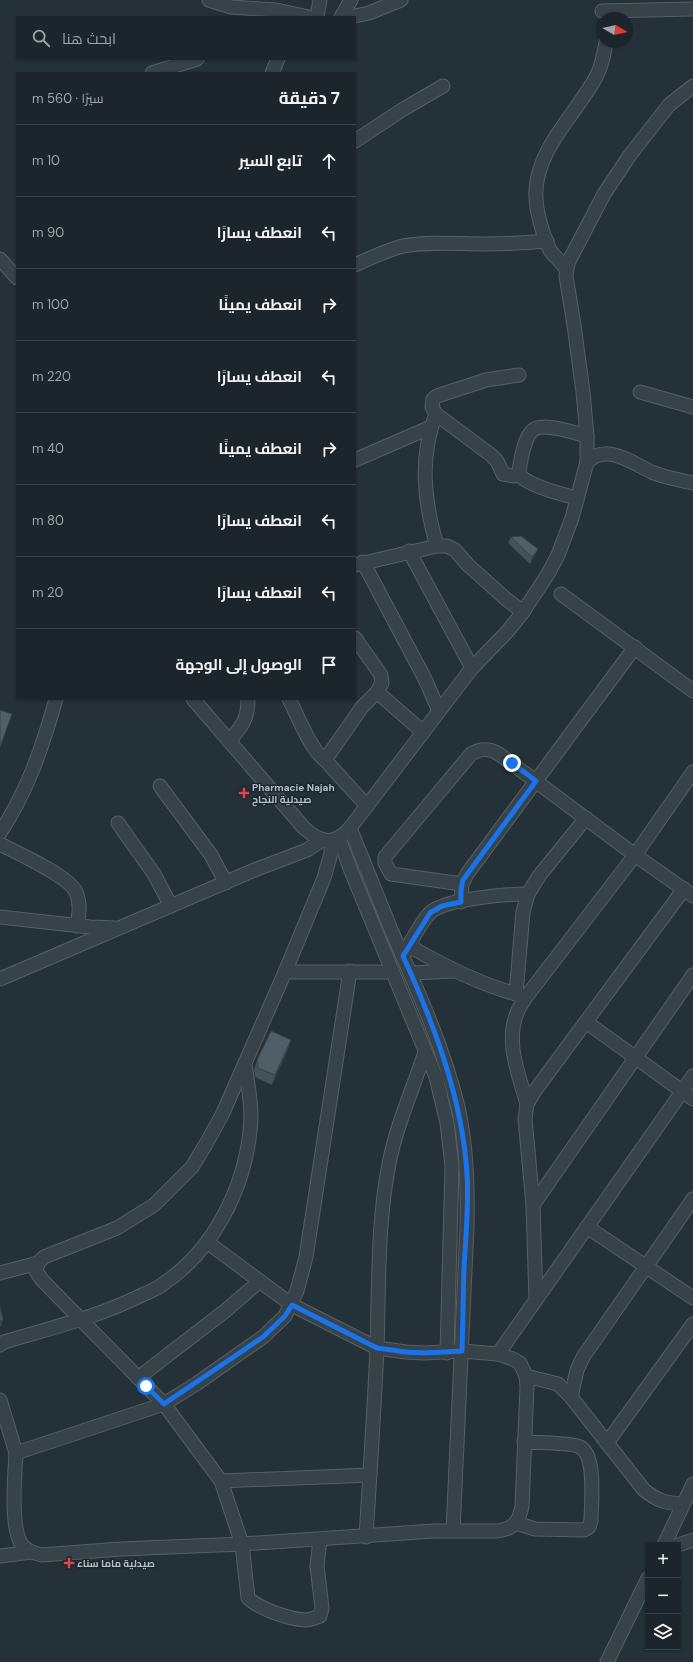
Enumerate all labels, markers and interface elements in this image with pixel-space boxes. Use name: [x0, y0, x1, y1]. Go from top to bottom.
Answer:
north arrow: [597, 12, 633, 48]
search box: [16, 16, 356, 60]
icon: search: [30, 27, 52, 49]
text: ابحث هنا: [62, 29, 116, 49]
text: 7 دقيقة: [279, 87, 340, 109]
text: سيرًا · 560 m: [32, 90, 104, 107]
icon: ahead: [318, 150, 340, 172]
text: تابع السير: [239, 151, 302, 171]
text: 10 m: [32, 152, 60, 169]
icon: left: [318, 222, 340, 244]
text: انعطف يسارًا: [217, 223, 302, 243]
text: 90 m: [32, 224, 64, 241]
icon: right: [318, 294, 340, 316]
text: انعطف يمينًا: [219, 295, 302, 315]
text: 100 m: [32, 296, 69, 313]
icon: left: [318, 366, 340, 388]
text: انعطف يسارًا: [217, 367, 302, 387]
text: 220 m: [32, 368, 71, 385]
icon: right: [318, 438, 340, 460]
text: انعطف يمينًا: [219, 439, 302, 459]
text: 40 m: [32, 440, 64, 457]
icon: left: [318, 510, 340, 532]
text: انعطف يسارًا: [217, 511, 302, 531]
text: 80 m: [32, 512, 64, 529]
icon: left: [318, 582, 340, 604]
text: انعطف يسارًا: [217, 583, 302, 603]
text: 20 m: [32, 584, 63, 601]
icon: arrive: [318, 654, 340, 676]
text: الوصول إلى الوجهة: [175, 655, 302, 675]
route end: [503, 754, 521, 772]
place label: Pharmacie Najah صيدلية النجاح: [252, 781, 335, 807]
marker: Pharmacie Najah صيدلية النجاح: [239, 788, 249, 798]
route start: [137, 1377, 155, 1395]
map controls: [645, 1542, 681, 1650]
button: +: [645, 1542, 681, 1578]
place label: صيدلية ماما سناء: [77, 1557, 155, 1570]
marker: صيدلية ماما سناء: [64, 1558, 74, 1568]
button: −: [645, 1578, 681, 1614]
button: layers: [645, 1614, 681, 1650]

